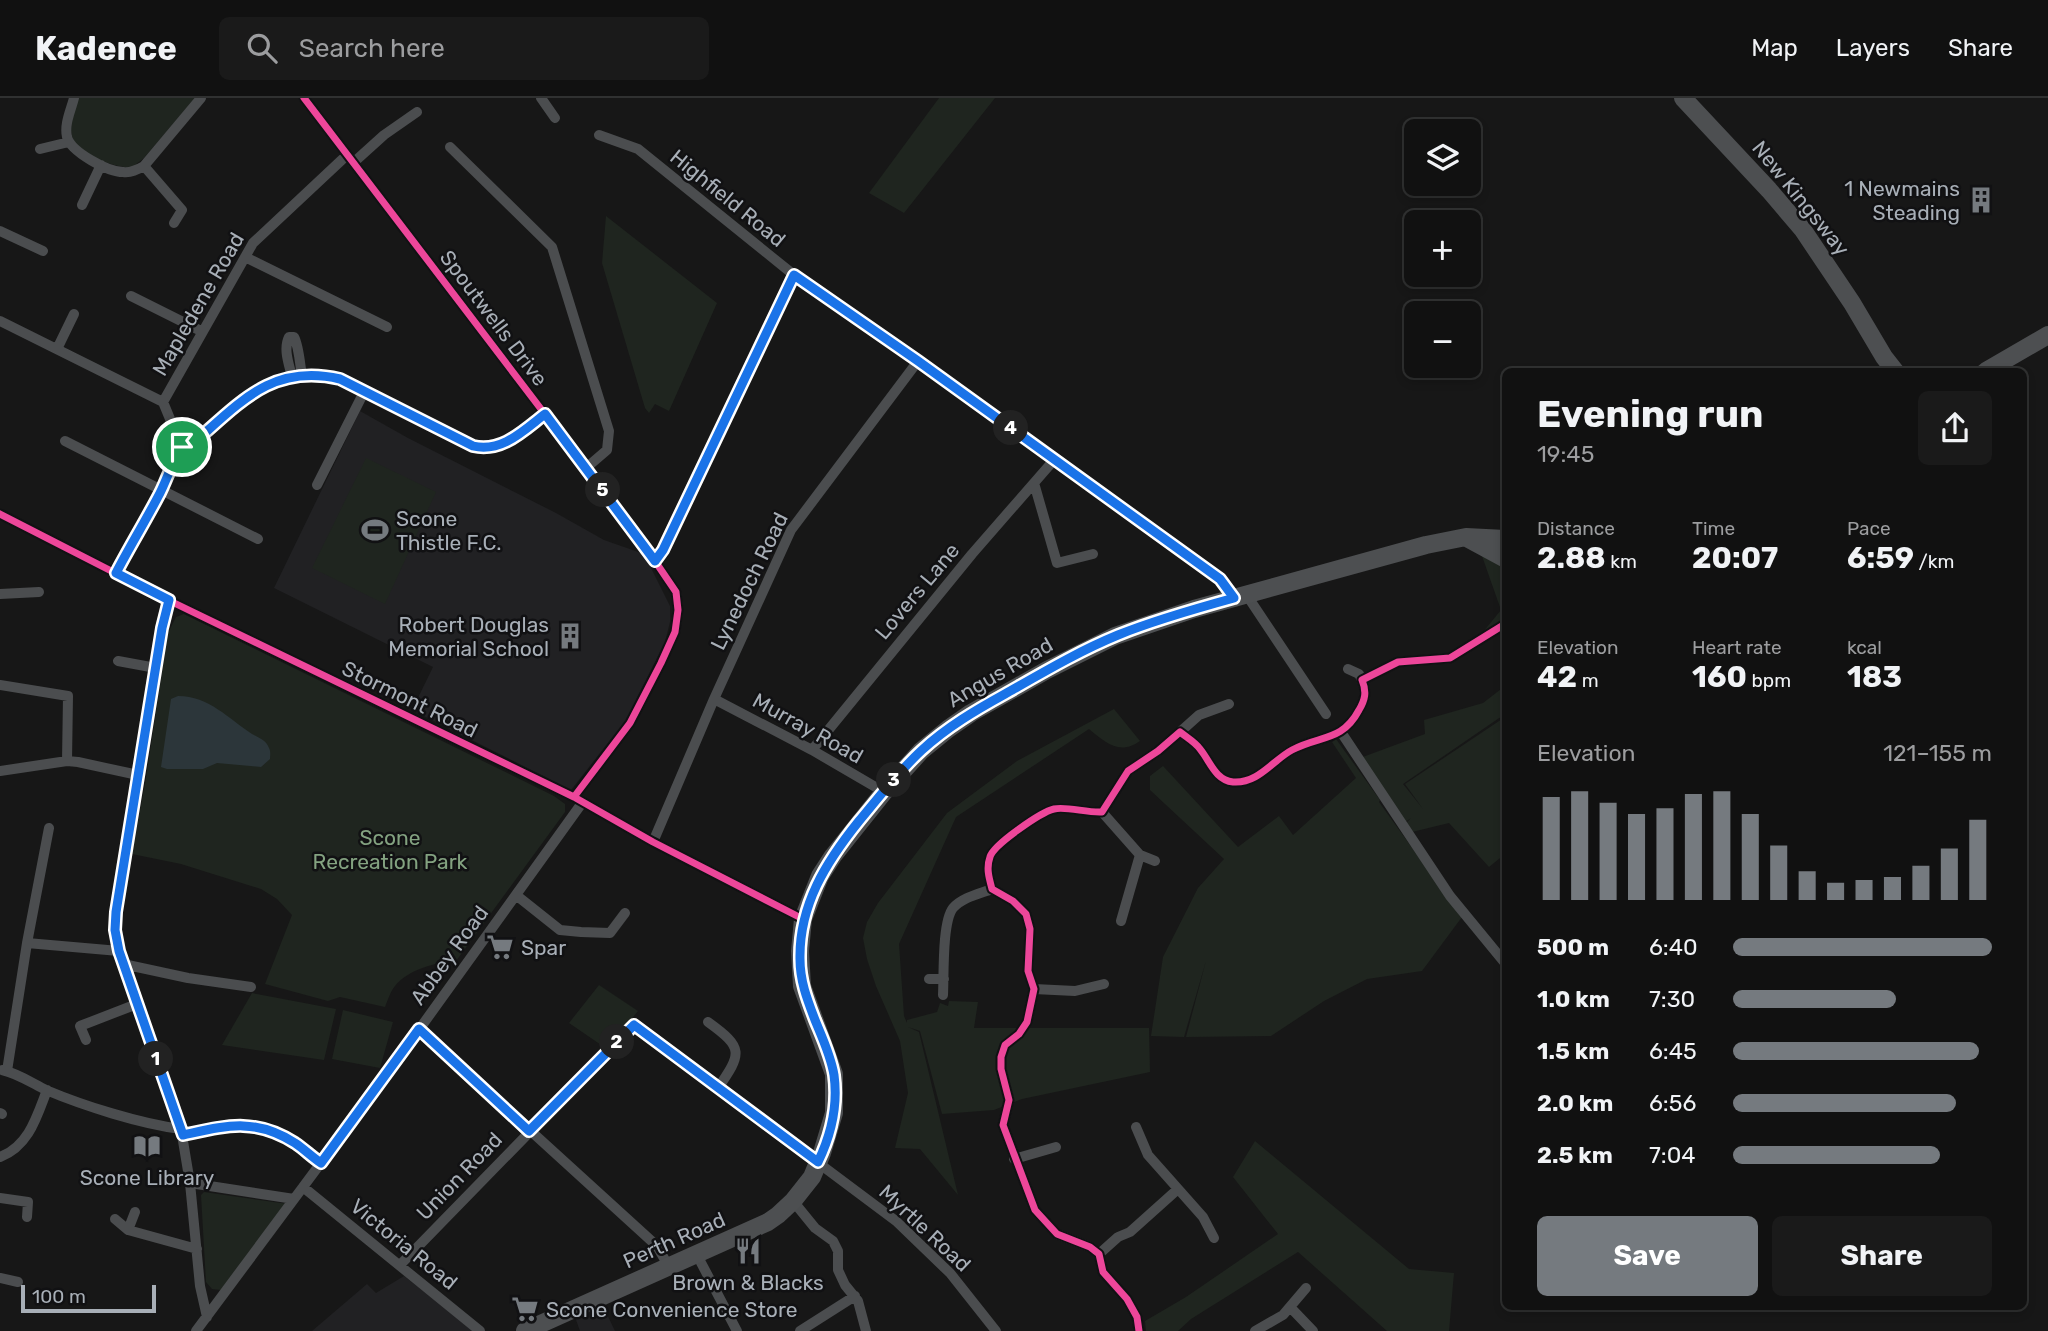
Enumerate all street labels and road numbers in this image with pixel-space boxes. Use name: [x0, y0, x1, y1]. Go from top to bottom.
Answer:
street label: New Kingsway: [1747, 136, 1855, 261]
street label: Highfield Road: [665, 144, 791, 252]
street label: Mapledene Road: [147, 228, 249, 380]
street label: Spoutwells Drive: [435, 245, 553, 391]
street label: Lynedoch Road: [705, 508, 793, 654]
street label: Lovers Lane: [869, 538, 965, 644]
street label: Angus Road: [943, 632, 1057, 712]
street label: Stormont Road: [338, 655, 482, 743]
street label: Murray Road: [748, 687, 868, 769]
street label: Abbey Road: [405, 901, 493, 1009]
street label: Union Road: [411, 1127, 507, 1225]
street label: Myrtle Road: [874, 1179, 976, 1277]
street label: Victoria Road: [346, 1193, 462, 1295]
street label: Perth Road: [619, 1206, 729, 1274]

